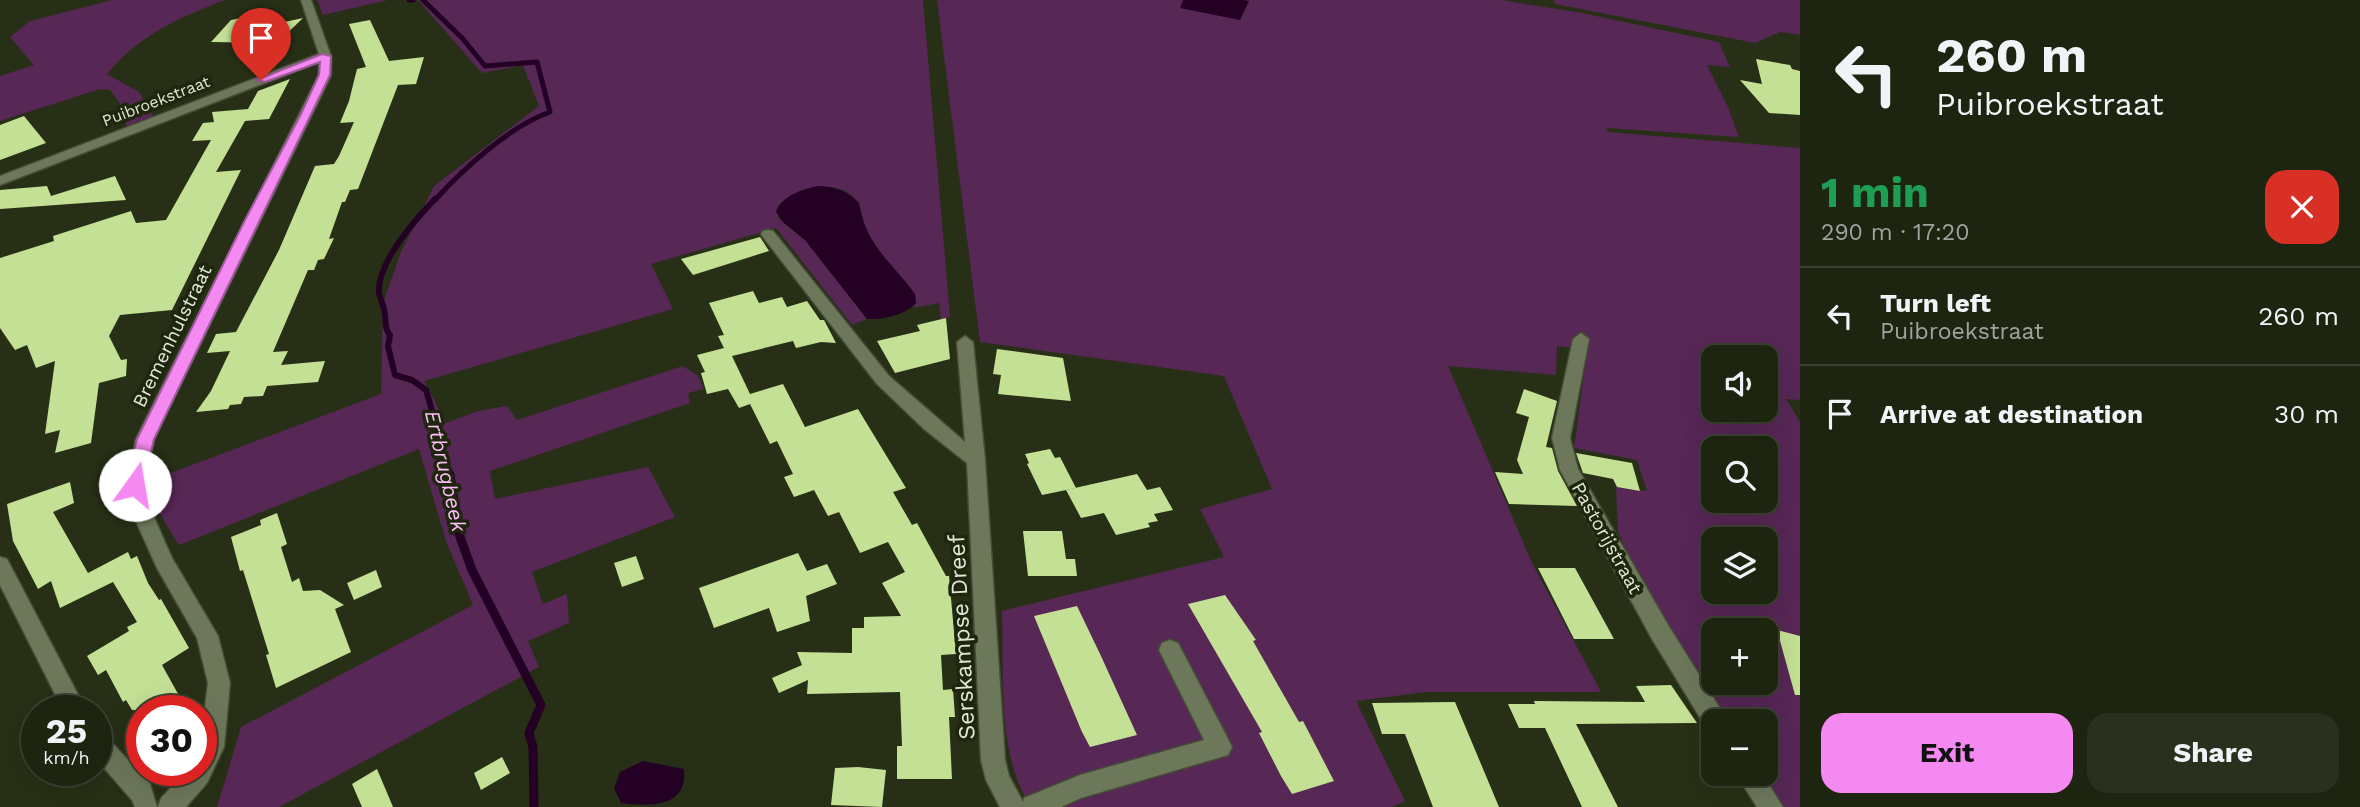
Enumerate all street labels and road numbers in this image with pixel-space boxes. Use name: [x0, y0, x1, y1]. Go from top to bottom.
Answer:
street label: Puibroekstraat: [99, 72, 213, 130]
street label: Bremenhulstraat: [128, 261, 216, 411]
street label: Pastorijstraat: [1567, 478, 1647, 598]
street label: Serskampse Dreef: [943, 534, 981, 740]

